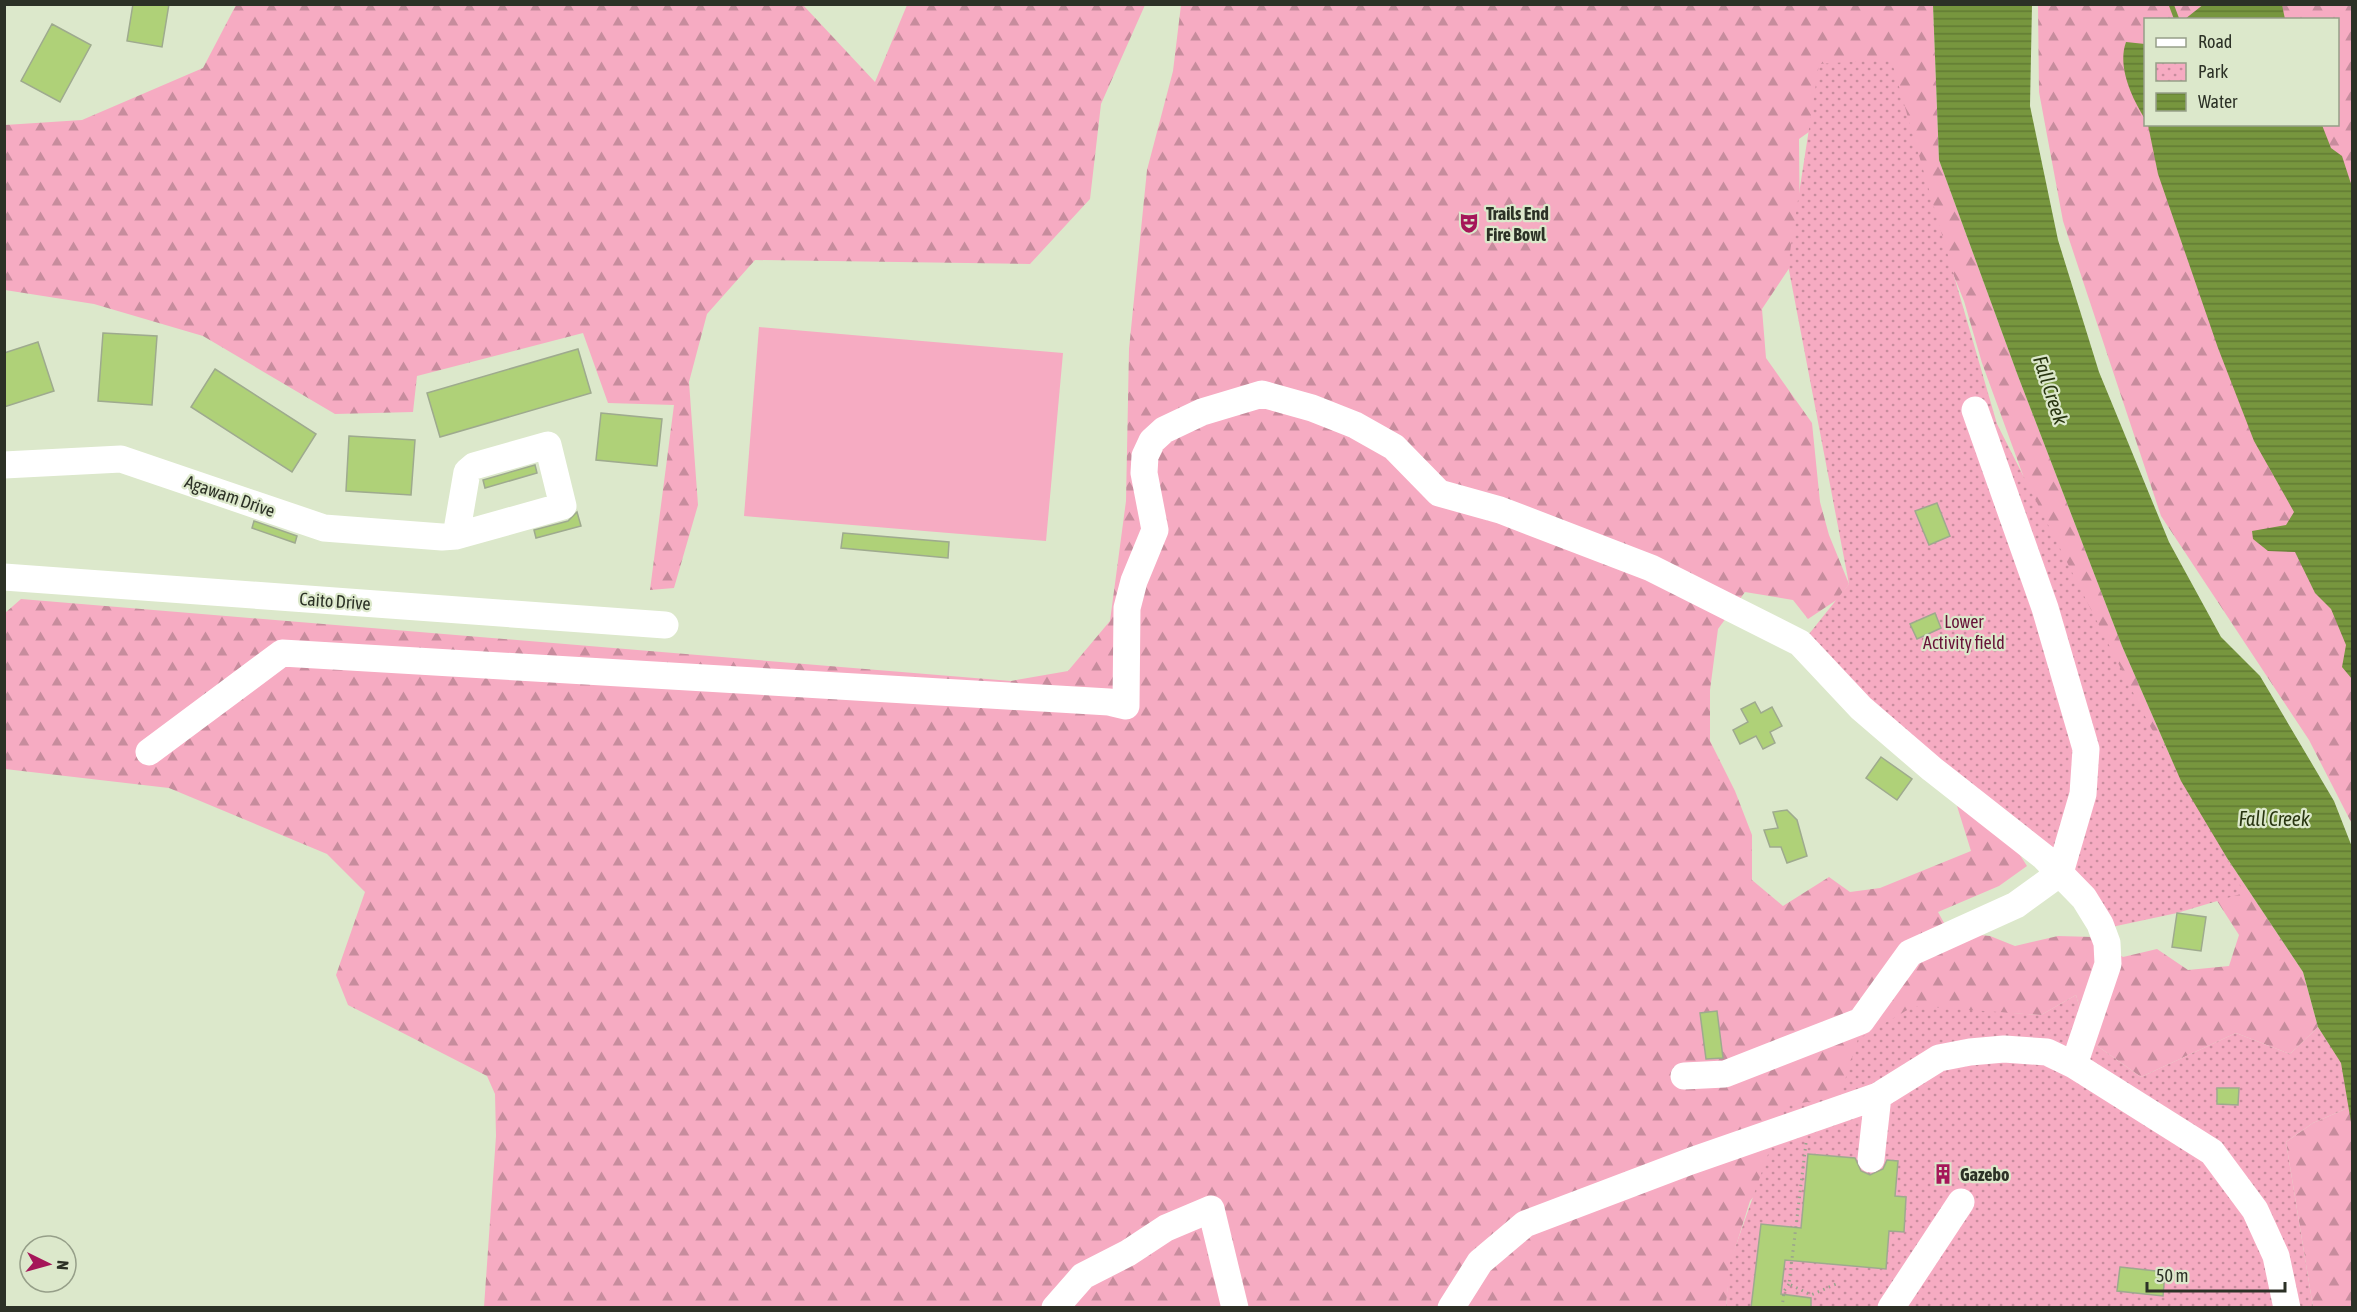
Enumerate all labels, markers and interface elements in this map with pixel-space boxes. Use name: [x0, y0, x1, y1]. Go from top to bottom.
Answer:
legend: [2144, 18, 2339, 126]
text: Road: [2198, 31, 2232, 52]
text: Park: [2198, 61, 2228, 82]
text: Water: [2198, 91, 2238, 112]
place label: Trails End Fire Bowl: [1486, 203, 1549, 245]
theatre icon: Trails End Fire Bowl: [1457, 211, 1481, 235]
water label: Fall Creek: [2029, 353, 2073, 428]
street label: Agawam Drive: [182, 471, 278, 521]
street label: Caito Drive: [299, 588, 371, 614]
park label: Lower Activity field: [1923, 611, 2005, 653]
water label: Fall Creek: [2238, 807, 2310, 830]
building icon: Gazebo: [1931, 1162, 1955, 1186]
place label: Gazebo: [1960, 1164, 2009, 1185]
north arrow: [18, 1234, 78, 1294]
scale bar: [2147, 1255, 2285, 1293]
text: N: [54, 1260, 72, 1271]
text: 50 m: [2156, 1265, 2188, 1286]

